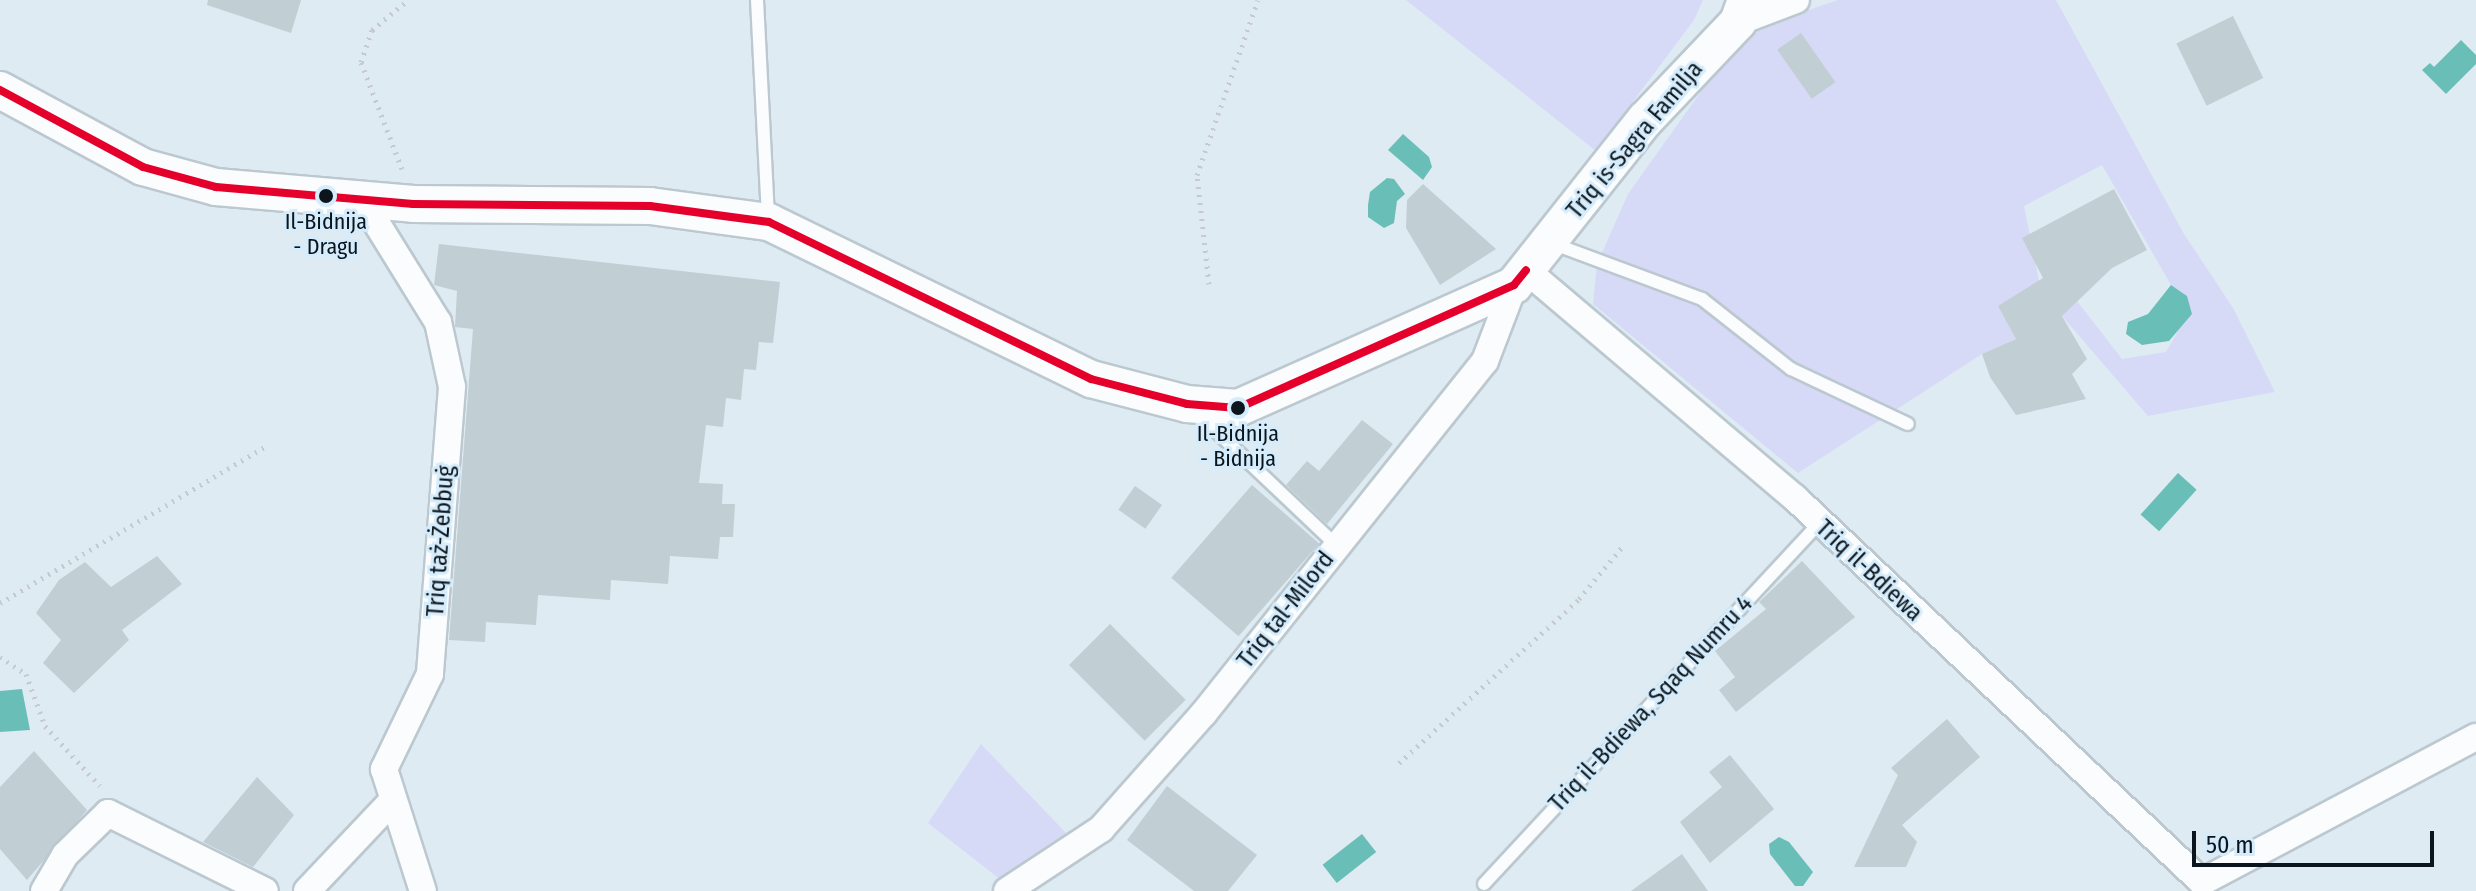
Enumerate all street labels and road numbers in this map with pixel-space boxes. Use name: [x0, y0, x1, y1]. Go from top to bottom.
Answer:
street label: Triq is-Sagra Familja: [1561, 55, 1709, 225]
street label: Triq taż-Żebbuġ: [421, 464, 461, 618]
street label: Triq il-Bdiewa: [1810, 514, 1928, 628]
street label: Triq tal-Milord: [1232, 546, 1340, 674]
street label: Triq il-Bdiewa, Sqaq Numru 4: [1543, 590, 1759, 818]

